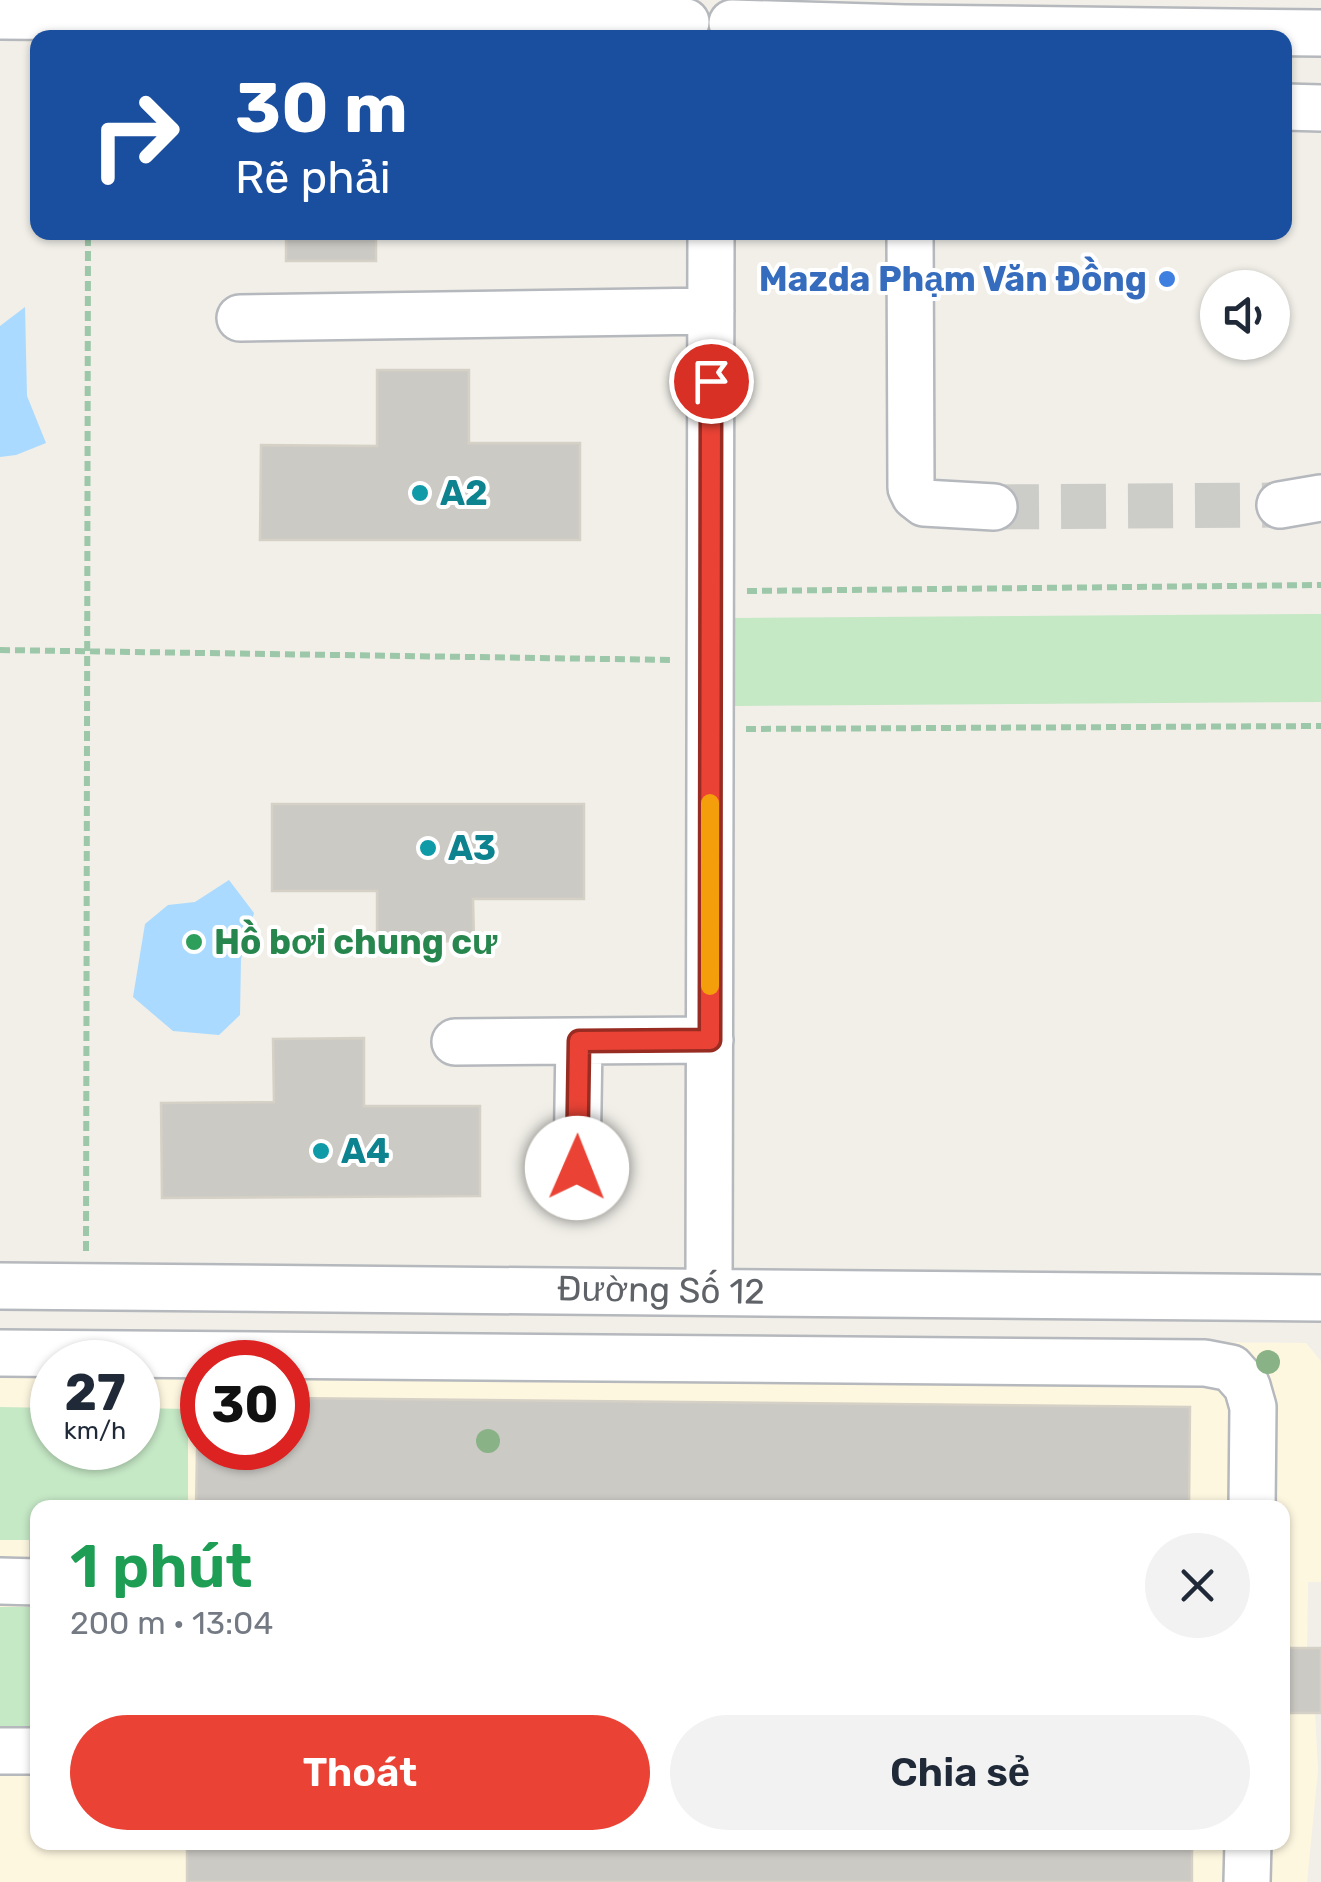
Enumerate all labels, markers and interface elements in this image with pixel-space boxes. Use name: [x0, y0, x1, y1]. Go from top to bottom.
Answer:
text: 30 m: [235, 67, 408, 150]
icon: right: [70, 70, 200, 200]
text: Rẽ phải: [235, 151, 391, 204]
place label: Mazda Phạm Văn Đồng: [759, 256, 1147, 300]
marker: Mazda Phạm Văn Đồng: [1156, 268, 1178, 290]
map controls: [1200, 270, 1290, 360]
button: sound: [1200, 270, 1290, 360]
pin: [669, 339, 754, 424]
icon: arrive: [684, 354, 739, 409]
place label: A2: [440, 472, 488, 514]
marker: A2: [409, 482, 431, 504]
place label: A3: [448, 827, 496, 869]
marker: A3: [417, 837, 439, 859]
place label: Hồ bơi chung cư: [214, 919, 498, 963]
marker: Hồ bơi chung cư: [183, 931, 205, 953]
position arrow: [525, 1116, 629, 1220]
place label: A4: [341, 1130, 390, 1172]
marker: A4: [310, 1140, 332, 1162]
street label: Đường Số 12: [557, 1267, 765, 1313]
speed limit sign: 30: [180, 1340, 310, 1470]
text: 27: [64, 1363, 126, 1423]
text: km/h: [64, 1416, 126, 1445]
text: 1 phút: [70, 1531, 252, 1602]
button: close: [1145, 1533, 1250, 1638]
text: 200 m · 13:04: [70, 1604, 273, 1642]
button: Thoát: [70, 1715, 650, 1830]
button: Chia sẻ: [670, 1715, 1250, 1830]

